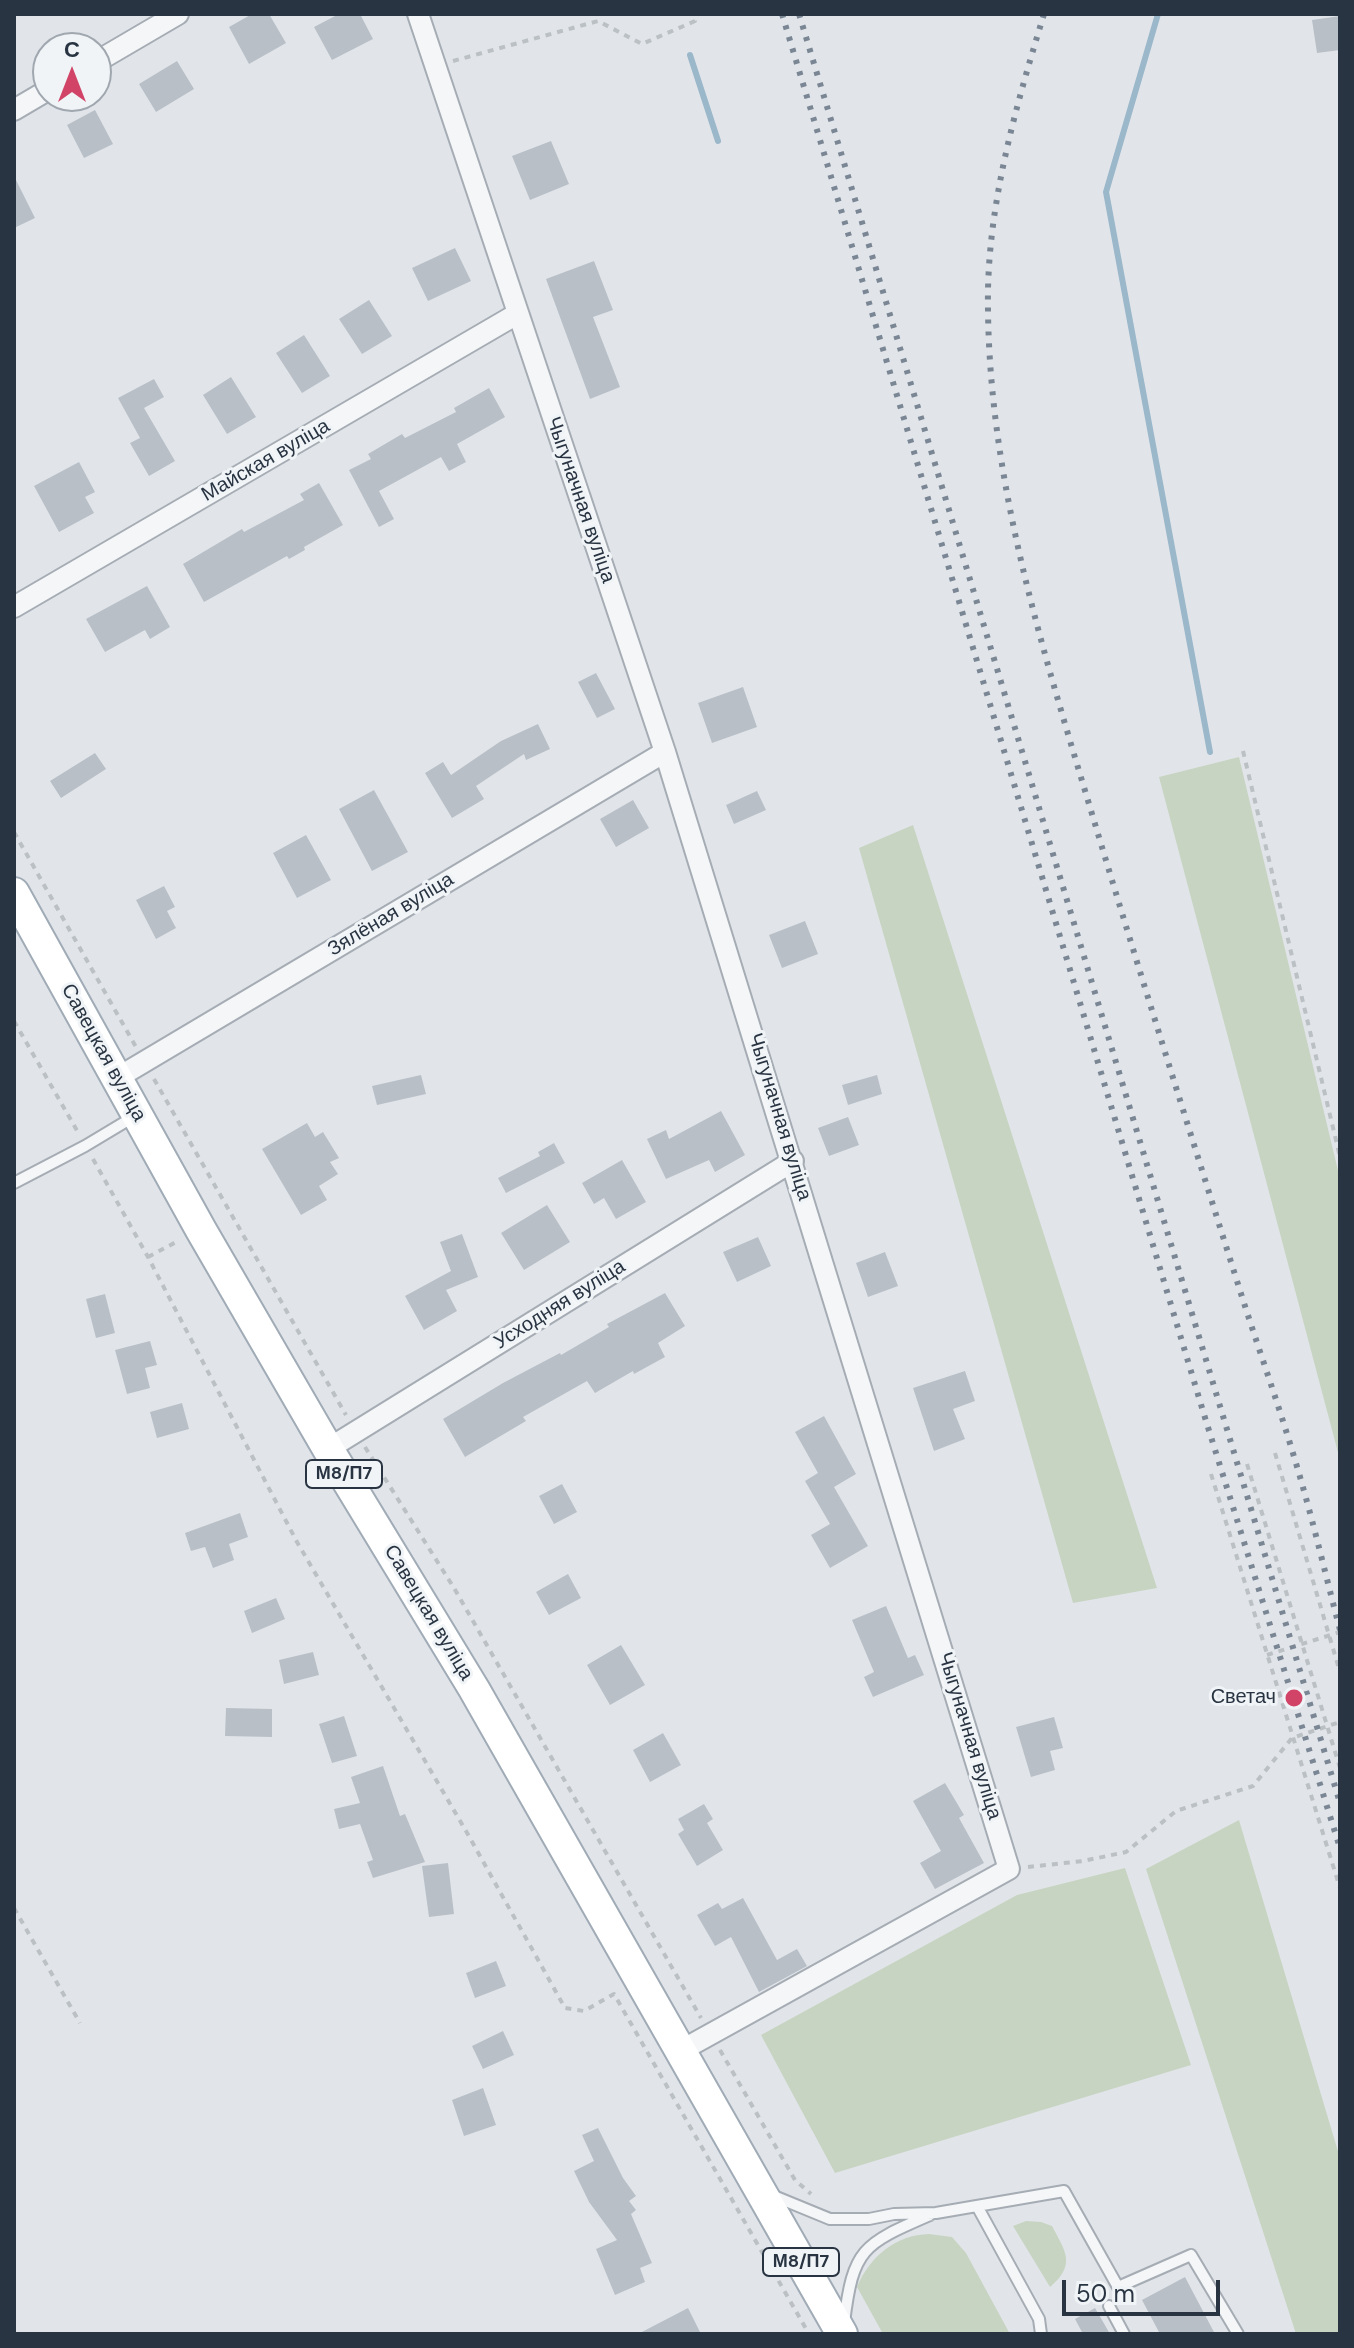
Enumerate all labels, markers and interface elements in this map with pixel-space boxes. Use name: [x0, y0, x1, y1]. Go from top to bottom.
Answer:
north arrow: [32, 32, 112, 112]
text: С: [64, 35, 80, 64]
street label: Чыгуначная вуліца: [540, 414, 620, 586]
street label: Майская вуліца: [198, 415, 334, 507]
street label: Зялёная вуліца: [324, 868, 458, 962]
street label: Савецкая вуліца: [55, 980, 151, 1126]
street label: Чыгуначная вуліца: [742, 1030, 816, 1204]
street label: Усходняя вуліца: [490, 1255, 630, 1355]
road number: М8/П7: [306, 1460, 382, 1488]
street label: Савецкая вуліца: [378, 1541, 478, 1685]
street label: Чыгуначная вуліца: [932, 1649, 1006, 1823]
place label: Светач: [1211, 1686, 1276, 1710]
marker: Светач: [1283, 1687, 1305, 1709]
road number: М8/П7: [763, 2248, 839, 2276]
scale bar: [1066, 2264, 1224, 2314]
text: 50 m: [1076, 2278, 1135, 2309]

